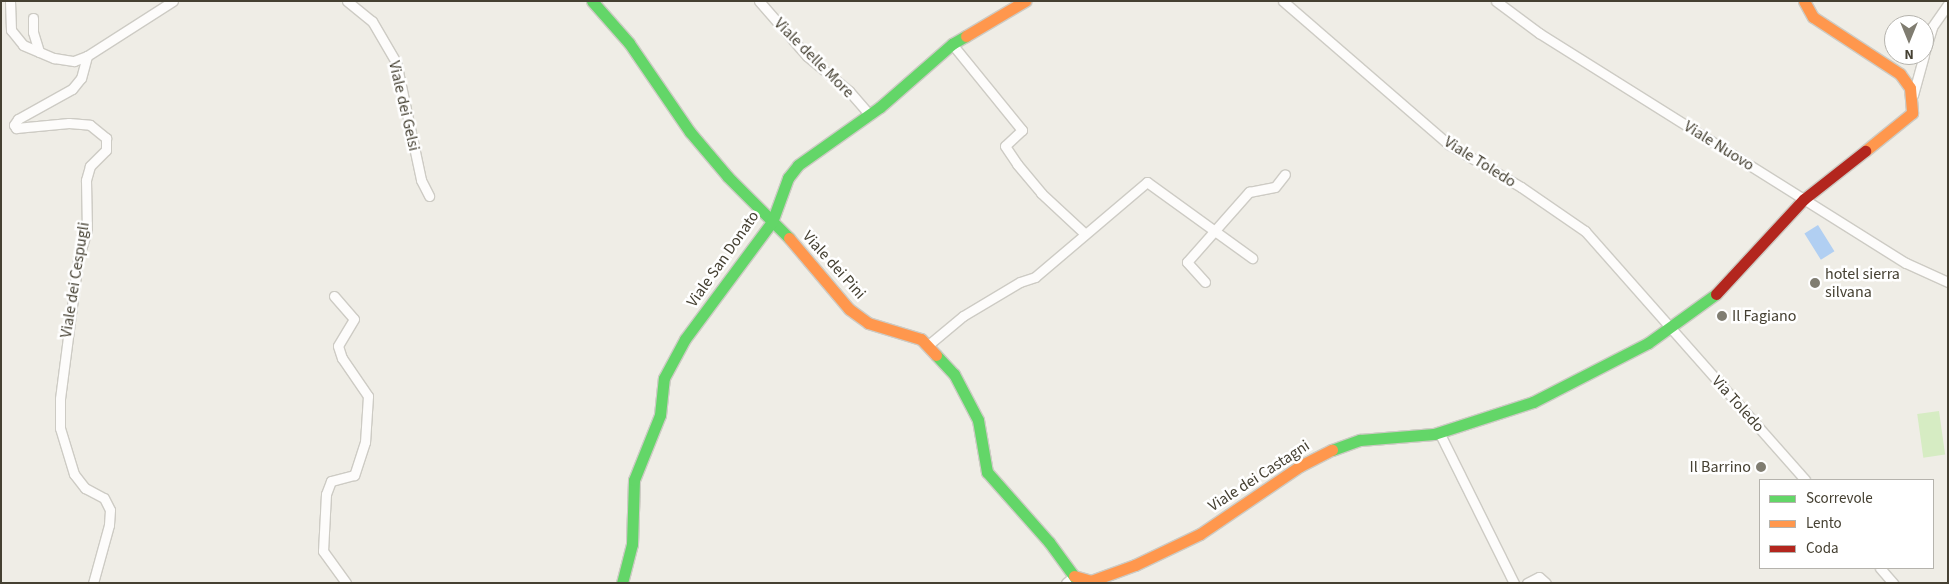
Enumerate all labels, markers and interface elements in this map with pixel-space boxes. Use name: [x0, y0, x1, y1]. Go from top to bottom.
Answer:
street label: Viale delle More: [770, 14, 858, 102]
north arrow: [1884, 15, 1934, 65]
text: N: [1904, 44, 1914, 64]
street label: Viale dei Gelsi: [384, 59, 424, 153]
street label: Viale Nuovo: [1680, 117, 1758, 175]
street label: Viale Toledo: [1440, 132, 1520, 192]
street label: Viale San Donato: [683, 207, 763, 311]
street label: Viale dei Cespugli: [56, 221, 94, 339]
street label: Viale dei Pini: [798, 227, 870, 303]
place label: hotel sierra silvana: [1825, 264, 1900, 302]
marker: hotel sierra silvana: [1809, 277, 1821, 289]
place label: Il Fagiano: [1732, 306, 1796, 326]
marker: Il Fagiano: [1716, 310, 1728, 322]
street label: Via Toledo: [1708, 372, 1768, 436]
street label: Viale dei Castagni: [1205, 436, 1313, 516]
place label: Il Barrino: [1690, 457, 1751, 477]
marker: Il Barrino: [1755, 461, 1767, 473]
legend: [1759, 479, 1934, 569]
text: Scorrevole: [1806, 488, 1873, 509]
text: Lento: [1806, 513, 1842, 534]
text: Coda: [1806, 538, 1839, 559]

